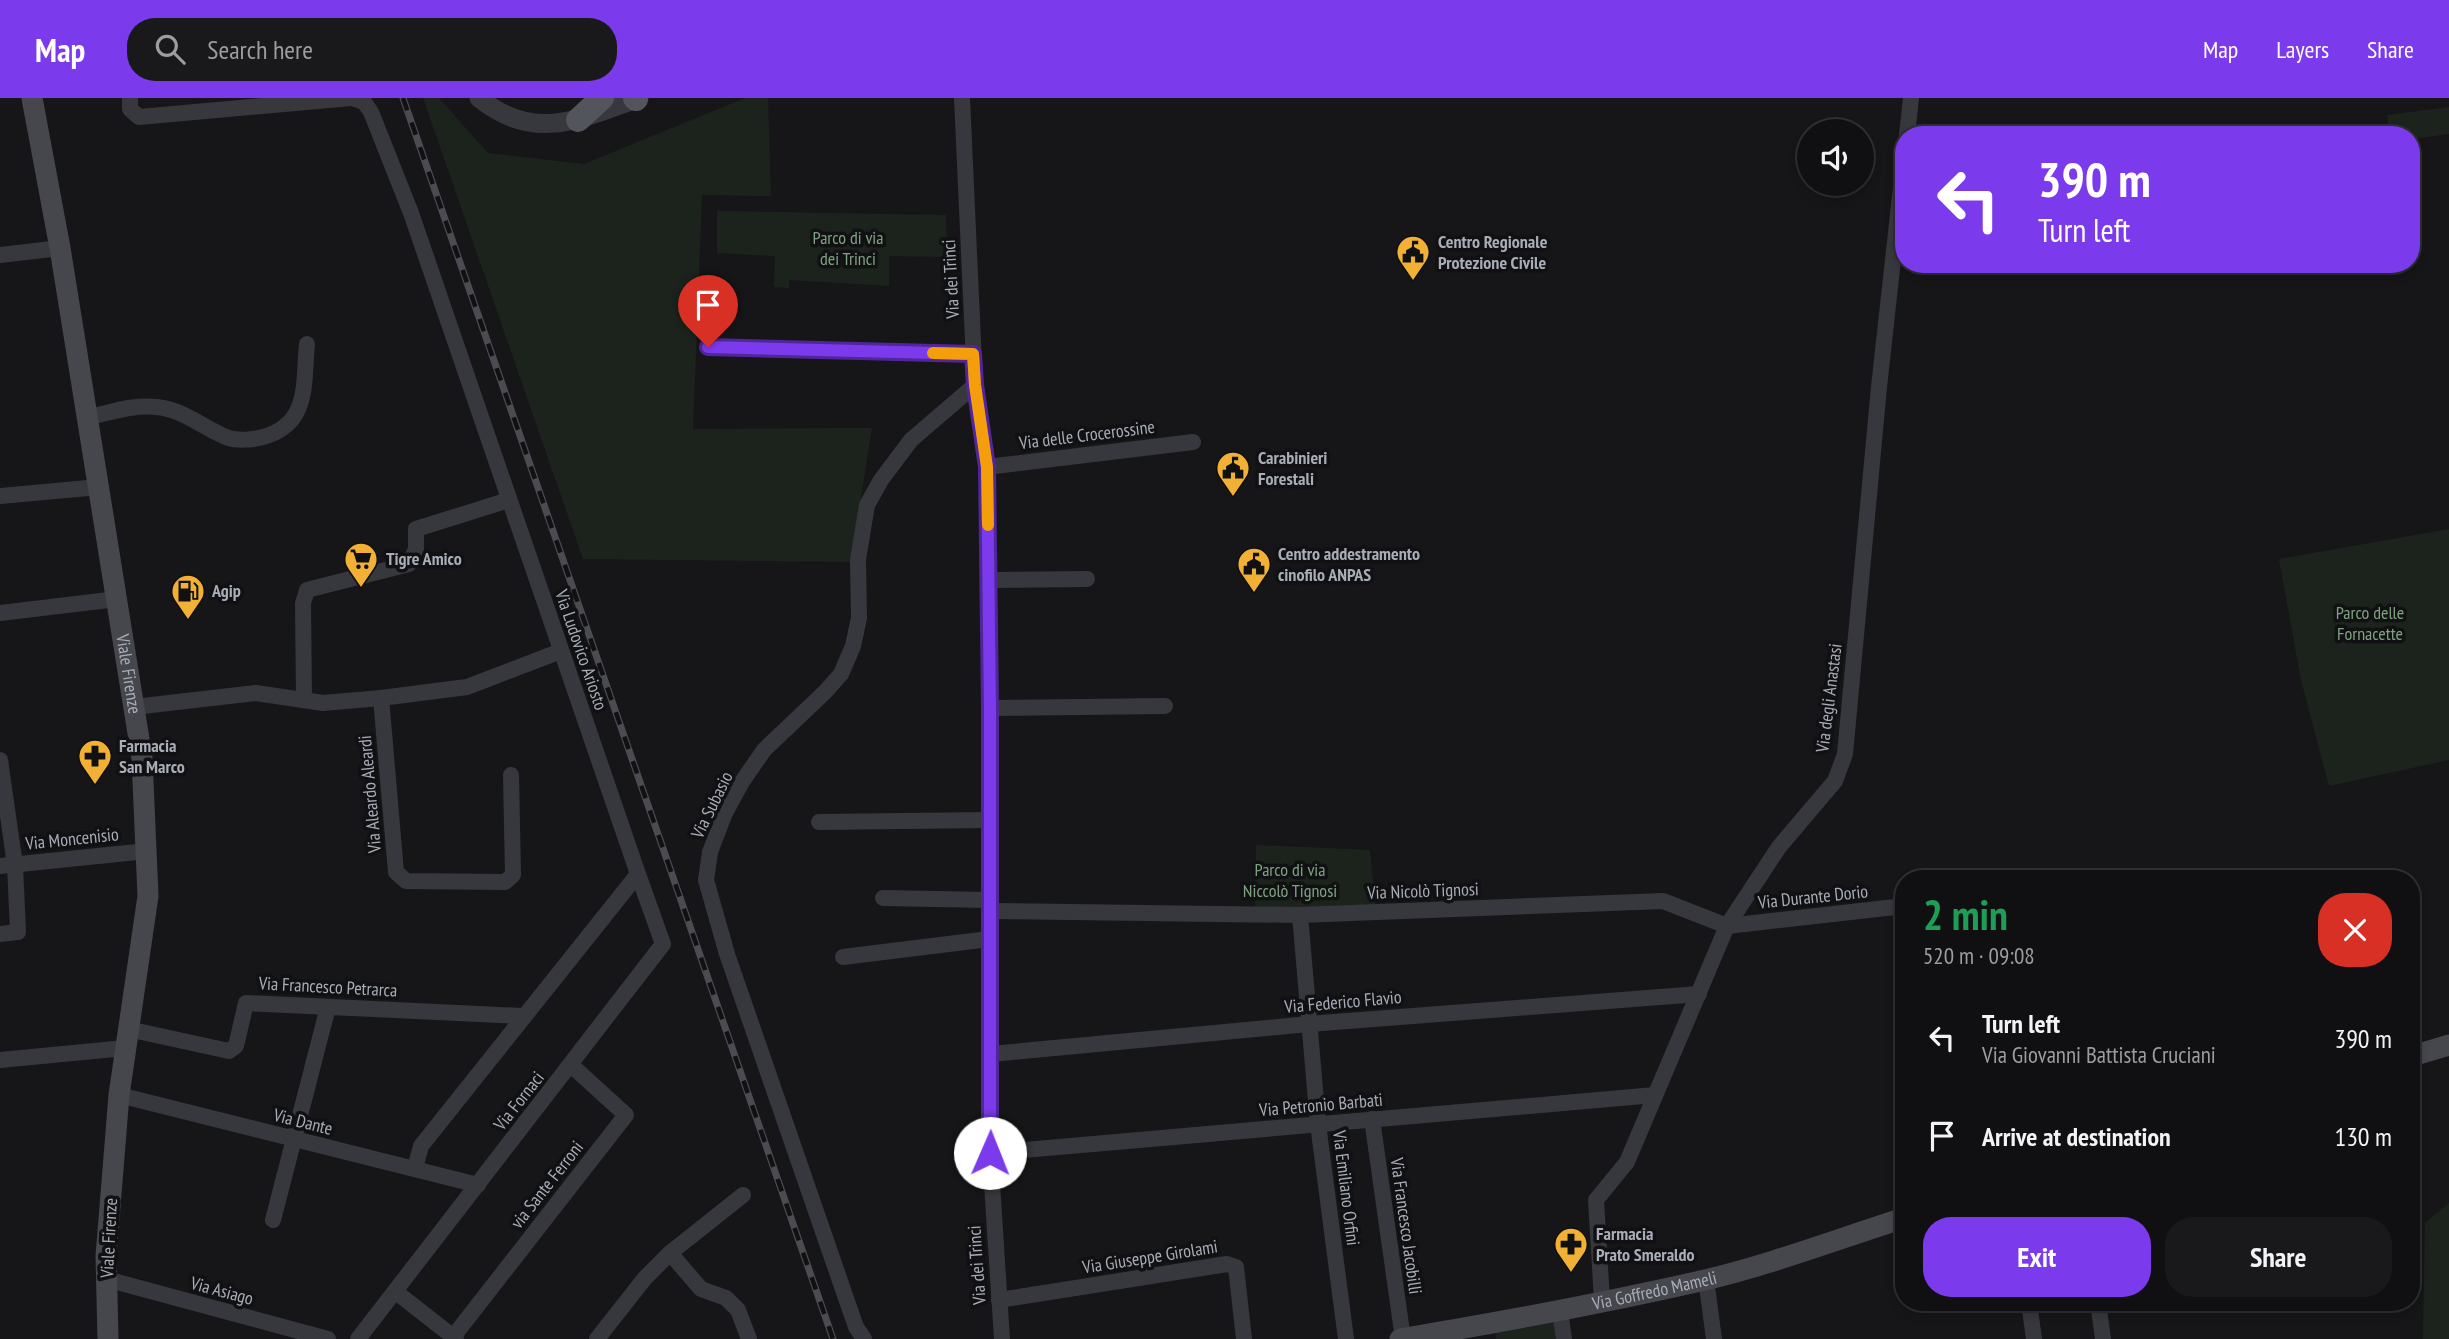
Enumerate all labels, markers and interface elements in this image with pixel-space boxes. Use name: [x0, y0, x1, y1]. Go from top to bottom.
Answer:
search box: [127, 18, 617, 81]
text: Map: [35, 28, 85, 71]
icon: search: [151, 30, 189, 68]
text: Search here: [207, 33, 313, 66]
text: Map: [2203, 34, 2238, 65]
text: Layers: [2276, 34, 2329, 65]
text: Share: [2367, 34, 2414, 65]
map controls: [1797, 119, 1874, 196]
button: sound: [1797, 119, 1874, 196]
text: 390 m: [2038, 147, 2151, 211]
icon: left: [1923, 154, 2014, 245]
text: Turn left: [2038, 209, 2130, 251]
park label: Parco di via dei Trinci: [813, 226, 883, 270]
place label: Centro Regionale Protezione Civile: [1438, 230, 1548, 274]
public building icon: Centro Regionale Protezione Civile: [1394, 233, 1432, 282]
street label: Via dei Trinci: [937, 239, 964, 320]
pin: [678, 275, 738, 347]
icon: arrive: [689, 286, 727, 324]
street label: Via delle Crocerossine: [1017, 415, 1156, 454]
place label: Carabinieri Forestali: [1258, 446, 1327, 490]
public building icon: Carabinieri Forestali: [1214, 449, 1252, 498]
supermarket icon: Tigre Amico: [342, 540, 380, 589]
place label: Centro addestramento cinofilo ANPAS: [1278, 542, 1420, 586]
public building icon: Centro addestramento cinofilo ANPAS: [1235, 545, 1273, 594]
place label: Tigre Amico: [386, 547, 462, 570]
fuel station icon: Agip: [169, 572, 207, 621]
place label: Agip: [211, 579, 241, 602]
street label: Via Ludovico Ariosto: [550, 586, 613, 713]
park label: Parco delle Fornacette: [2336, 601, 2404, 645]
street label: Viale Firenze: [111, 631, 147, 715]
street label: Via degli Anastasi: [1810, 642, 1847, 755]
place label: Farmacia San Marco: [119, 734, 185, 778]
street label: Via Aleardo Aleardi: [353, 734, 386, 855]
pharmacy icon: Farmacia San Marco: [76, 737, 114, 786]
street label: Via Subasio: [685, 767, 738, 843]
street label: Via Moncenisio: [23, 822, 120, 855]
park label: Parco di via Niccolò Tignosi: [1243, 858, 1337, 902]
street label: Via Nicolò Tignosi: [1366, 877, 1479, 904]
street label: Via Durante Dorio: [1756, 879, 1869, 914]
text: 2 min: [1923, 887, 2008, 942]
button: close: [2318, 893, 2392, 967]
text: 520 m · 09:08: [1923, 941, 2035, 970]
street label: Via Francesco Petrarca: [257, 971, 398, 1002]
street label: Via Federico Flavio: [1282, 985, 1403, 1018]
text: Turn left: [1982, 1007, 2060, 1040]
icon: left: [1923, 1019, 1961, 1057]
text: 390 m: [2334, 1022, 2392, 1055]
text: Via Giovanni Battista Cruciani: [1982, 1040, 2216, 1069]
street label: Via Fornaci: [488, 1066, 549, 1136]
street label: Via Petronio Barbati: [1257, 1088, 1384, 1121]
street label: Via Dante: [270, 1103, 335, 1140]
position arrow: [953, 1116, 1027, 1190]
icon: arrive: [1923, 1117, 1961, 1155]
text: Arrive at destination: [1982, 1120, 2171, 1153]
text: 130 m: [2334, 1120, 2392, 1153]
street label: Via Emiliano Orfini: [1328, 1128, 1365, 1247]
street label: via Sante Ferroni: [505, 1136, 588, 1233]
street label: Via Francesco Jacobilli: [1385, 1155, 1427, 1296]
street label: Viale Firenze: [95, 1197, 122, 1280]
button: Exit: [1923, 1217, 2151, 1297]
button: Share: [2165, 1217, 2392, 1297]
place label: Farmacia Prato Smeraldo: [1596, 1222, 1694, 1266]
street label: Via dei Trinci: [962, 1225, 991, 1306]
pharmacy icon: Farmacia Prato Smeraldo: [1552, 1225, 1590, 1274]
street label: Via Giuseppe Girolami: [1080, 1234, 1219, 1279]
street label: Via Goffredo Mameli: [1589, 1266, 1719, 1315]
street label: Via Asiago: [187, 1271, 256, 1310]

